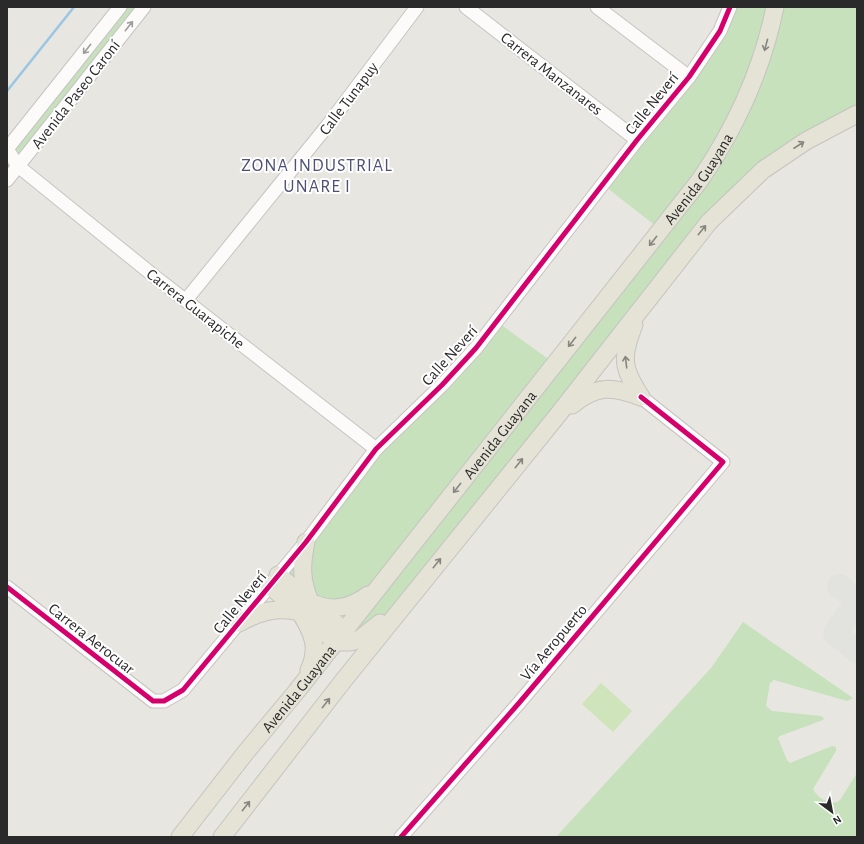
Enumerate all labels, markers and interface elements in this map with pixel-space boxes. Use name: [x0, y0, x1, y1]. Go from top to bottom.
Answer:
one-way arrow: [125, 20, 133, 31]
street label: Carrera Manzanares: [498, 29, 605, 118]
street label: Avenida Paseo Caroní: [29, 37, 123, 152]
one-way arrow: [762, 38, 769, 51]
one-way arrow: [82, 43, 91, 54]
street label: Calle Tunapuy: [316, 59, 382, 139]
street label: Calle Neverí: [622, 70, 682, 138]
street label: Avenida Guayana: [661, 131, 736, 228]
one-way arrow: [793, 141, 804, 149]
district label: ZONA INDUSTRIAL UNARE I: [241, 157, 393, 196]
one-way arrow: [697, 225, 706, 236]
one-way arrow: [648, 235, 657, 246]
street label: Carrera Guarapiche: [143, 266, 247, 352]
street label: Calle Neverí: [419, 323, 481, 389]
one-way arrow: [568, 337, 576, 348]
one-way arrow: [622, 356, 630, 369]
street label: Avenida Guayana: [461, 388, 540, 482]
one-way arrow: [515, 457, 523, 468]
one-way arrow: [452, 483, 461, 494]
one-way arrow: [433, 558, 441, 569]
street label: Calle Neverí: [210, 569, 270, 637]
street label: Carrera Aerocuar: [45, 600, 138, 678]
street label: Vía Aeropuerto: [517, 601, 590, 684]
street label: Avenida Guayana: [259, 642, 339, 736]
one-way arrow: [321, 698, 330, 709]
north arrow: [812, 792, 852, 832]
one-way arrow: [242, 801, 250, 812]
text: N: [831, 813, 843, 827]

